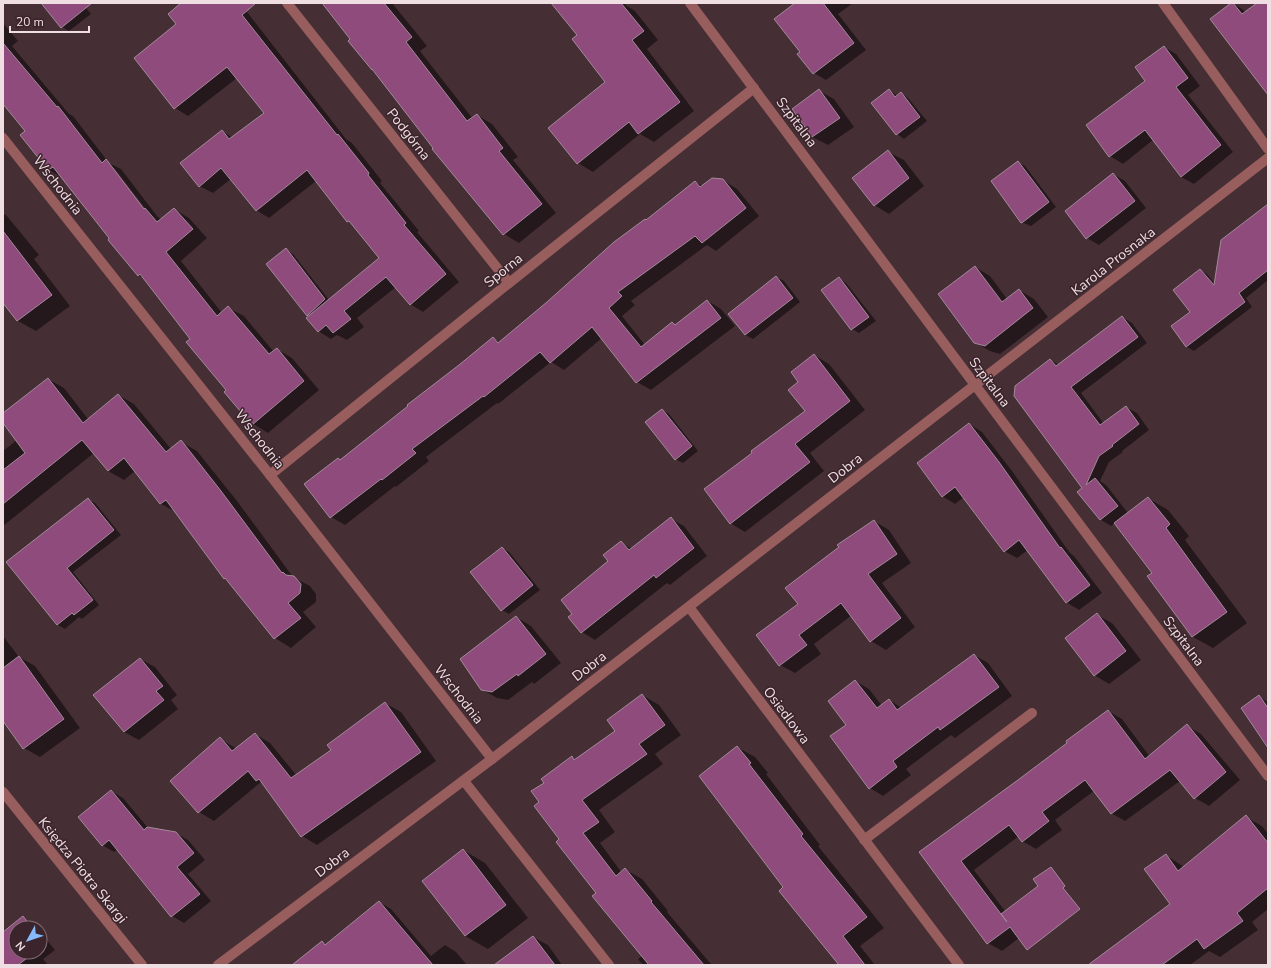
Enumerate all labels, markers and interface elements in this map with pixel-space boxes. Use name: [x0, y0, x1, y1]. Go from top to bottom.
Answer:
scale bar: [10, 8, 89, 34]
text: 20 m: [16, 14, 44, 30]
street label: Szpitalna: [771, 93, 822, 151]
street label: Podgórna: [382, 104, 435, 164]
street label: Wschodnia: [28, 152, 87, 219]
street label: Karola Prosnaka: [1067, 223, 1159, 300]
street label: Sporna: [480, 249, 527, 292]
street label: Szpitalna: [964, 353, 1015, 411]
street label: Wschodnia: [230, 406, 289, 473]
street label: Dobra: [824, 449, 866, 488]
street label: Szpitalna: [1158, 612, 1209, 670]
street label: Dobra: [568, 647, 610, 686]
street label: Wschodnia: [429, 661, 488, 728]
street label: Osiedlowa: [759, 683, 814, 748]
street label: Księdza Piotra Skargi: [34, 813, 131, 927]
street label: Dobra: [311, 843, 353, 882]
north arrow: [8, 920, 48, 960]
text: N: [12, 938, 29, 954]

